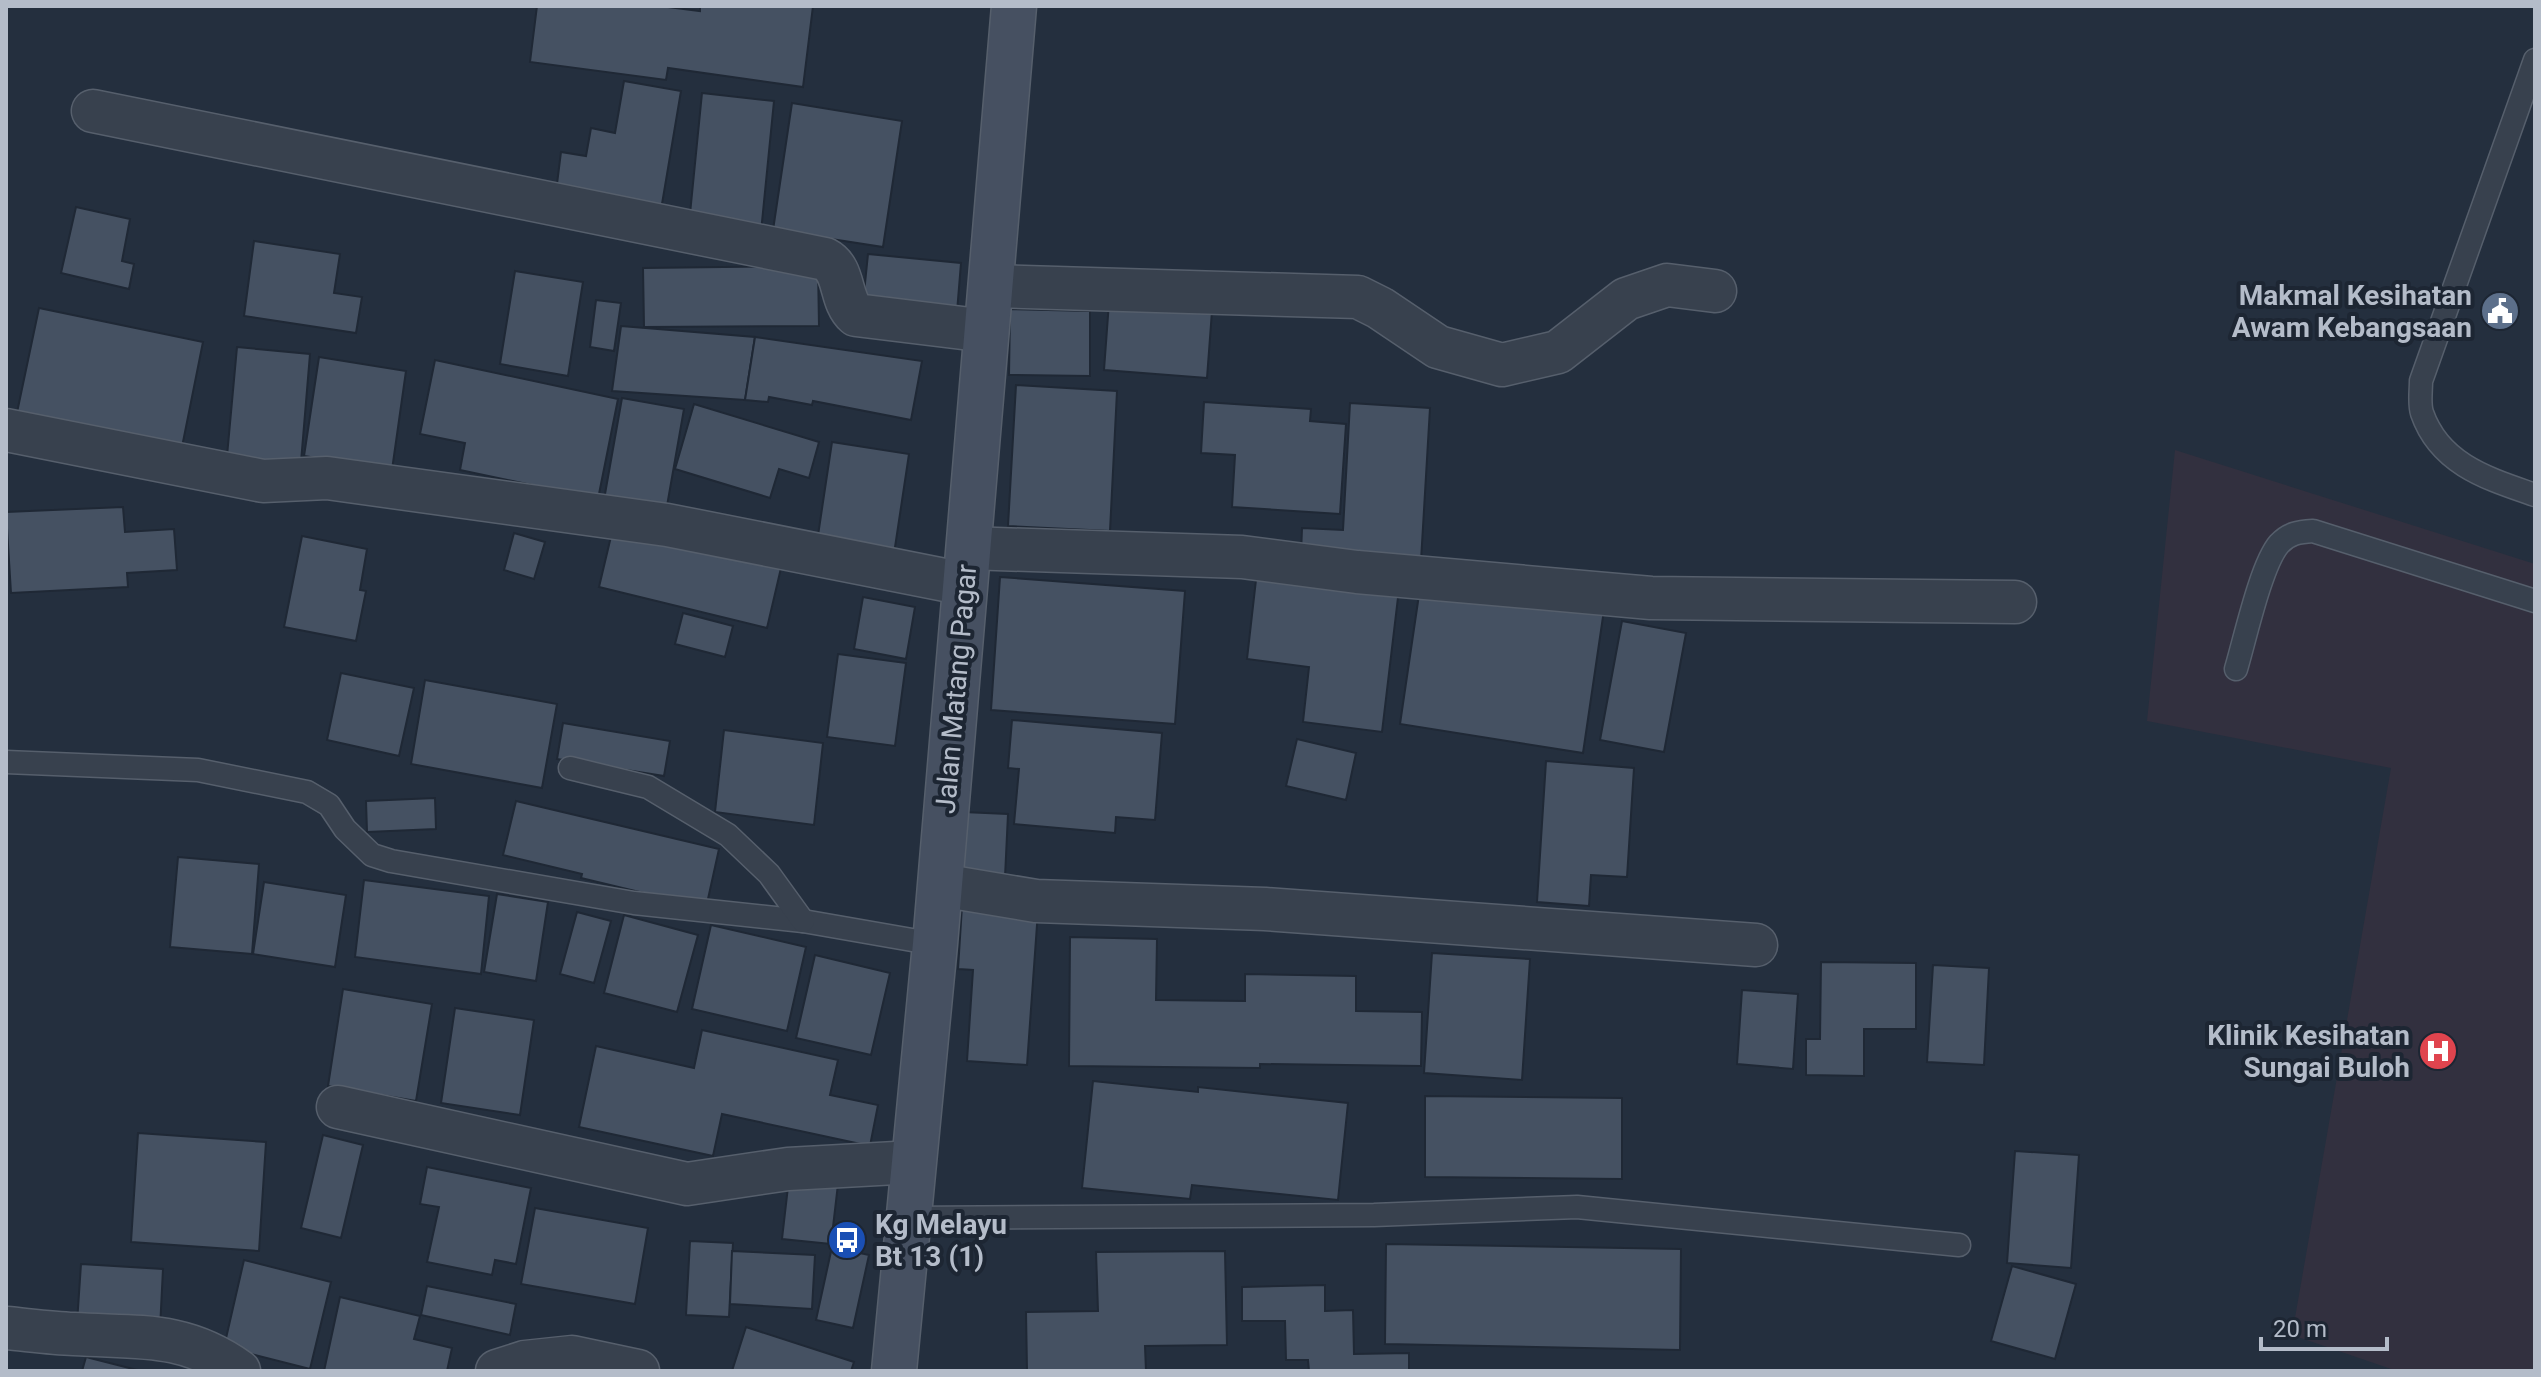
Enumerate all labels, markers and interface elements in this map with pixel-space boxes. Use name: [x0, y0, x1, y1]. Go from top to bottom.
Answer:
place label: Makmal Kesihatan Awam Kebangsaan: [2232, 279, 2472, 344]
public building icon: Makmal Kesihatan Awam Kebangsaan: [2479, 290, 2521, 332]
street label: Jalan Matang Pagar: [929, 562, 983, 815]
place label: Klinik Kesihatan Sungai Buloh: [2207, 1019, 2410, 1084]
hospital icon: Klinik Kesihatan Sungai Buloh: [2417, 1030, 2459, 1072]
place label: Kg Melayu Bt 13 (1): [875, 1208, 1007, 1273]
bus stop icon: Kg Melayu Bt 13 (1): [826, 1219, 868, 1261]
scale bar: [2261, 1301, 2387, 1351]
text: 20 m: [2273, 1315, 2327, 1343]

